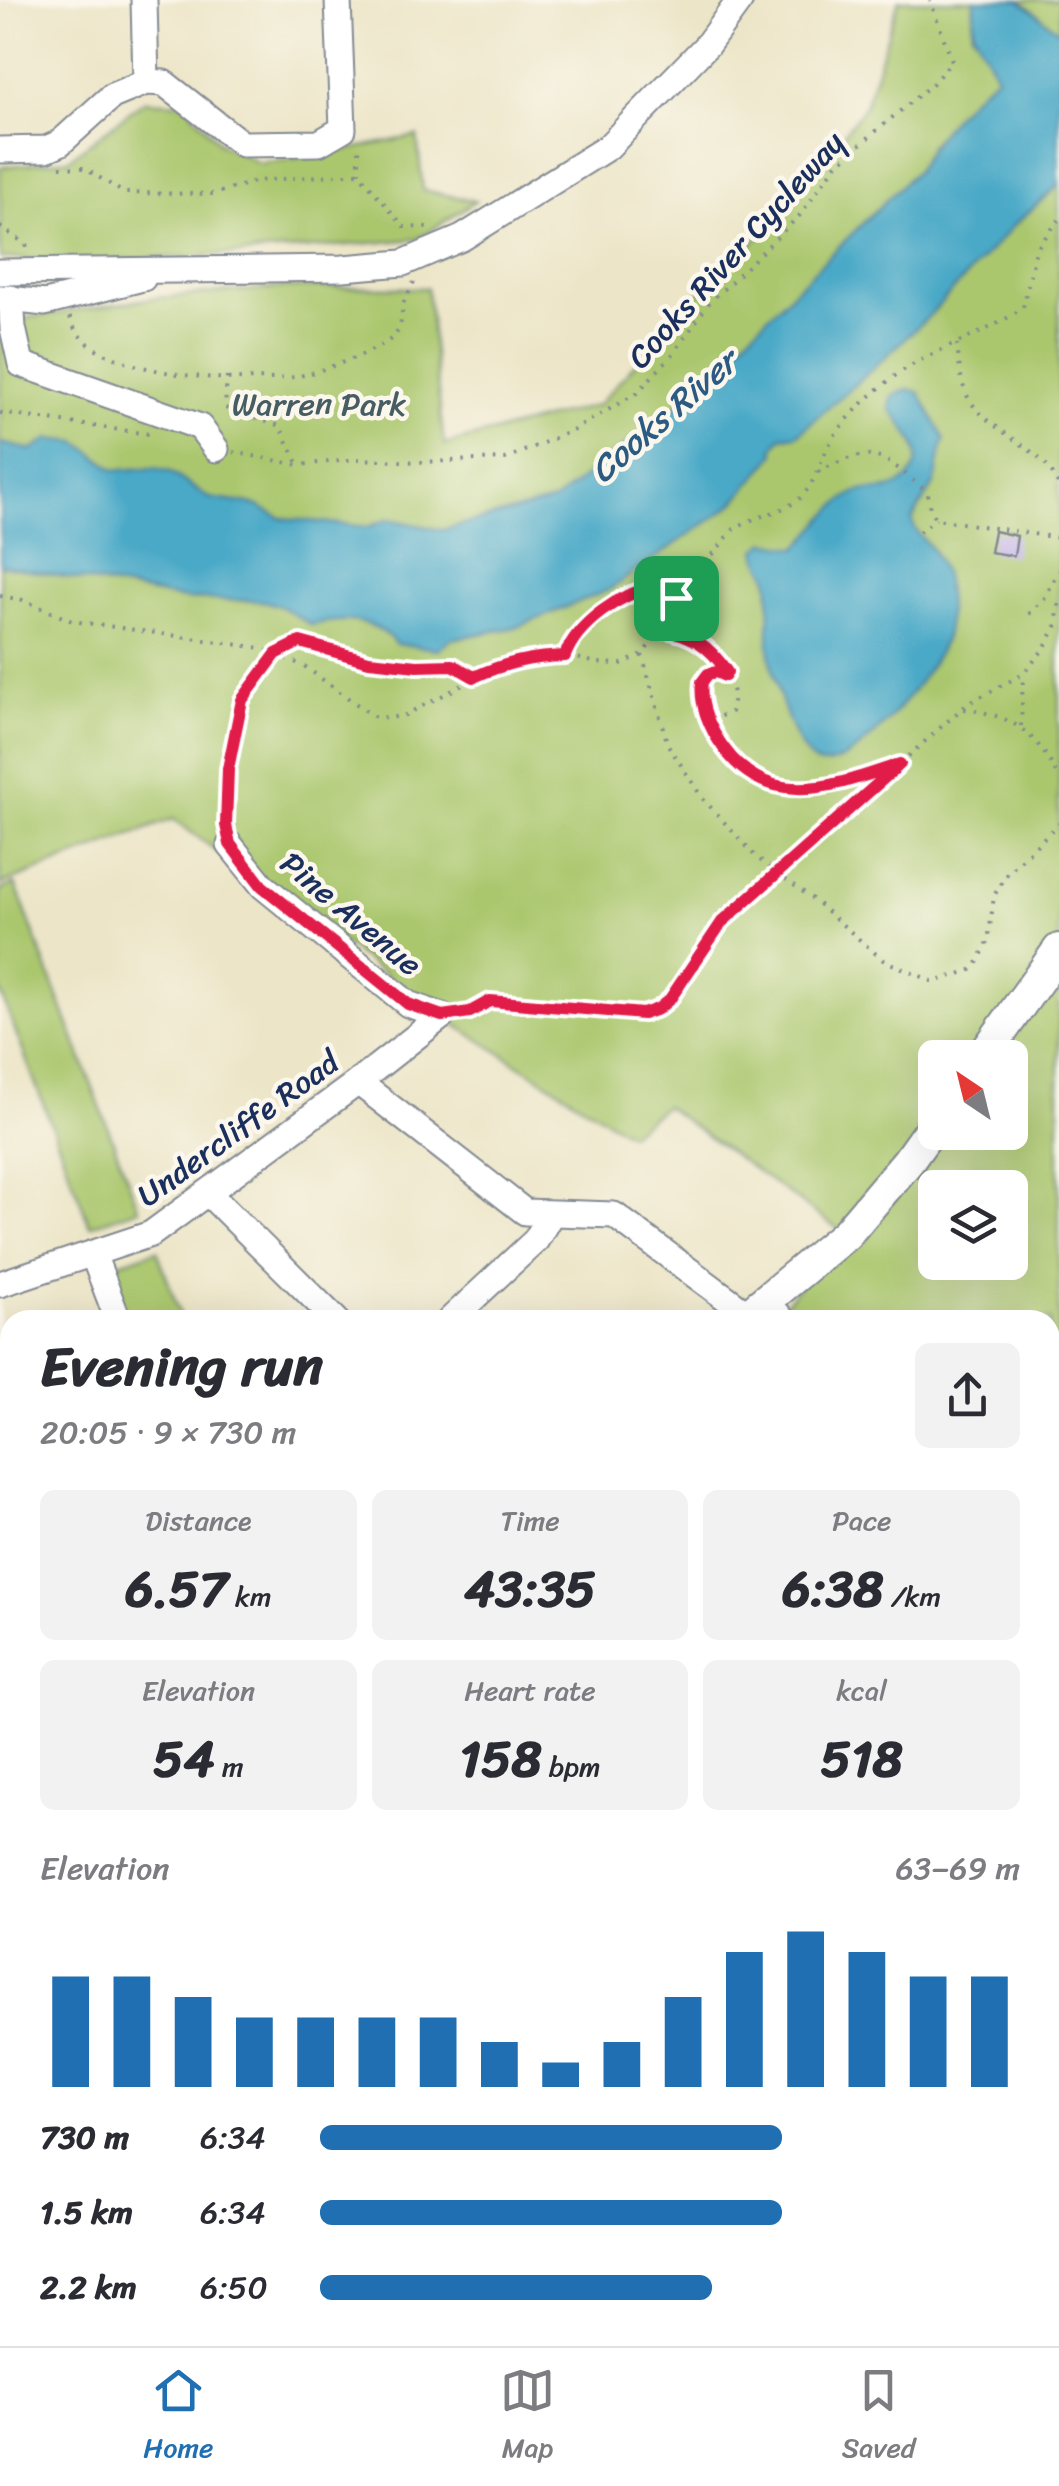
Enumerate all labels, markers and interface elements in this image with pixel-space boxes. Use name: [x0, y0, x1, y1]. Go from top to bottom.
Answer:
street label: Cooks River Cycleway: [613, 117, 860, 383]
water label: Cooks River: [574, 329, 757, 499]
park label: Warren Park: [232, 376, 406, 433]
pin: [634, 556, 719, 641]
icon: arrive: [649, 571, 704, 626]
street label: Pine Avenue: [267, 837, 435, 991]
street label: Undercliffe Road: [124, 1034, 353, 1222]
north arrow: [918, 1040, 1028, 1150]
map controls: [918, 1040, 1028, 1280]
button: layers: [918, 1170, 1028, 1280]
text: Evening run: [40, 1318, 323, 1415]
button: share: [915, 1343, 1020, 1448]
text: 20:05 · 9 × 730 m: [40, 1404, 296, 1461]
text: Distance: [145, 1496, 251, 1545]
text: Time: [500, 1496, 560, 1545]
text: Pace: [832, 1496, 891, 1545]
text: 6.57: [125, 1545, 228, 1634]
text: 43:35: [464, 1545, 596, 1634]
text: 6:38: [782, 1545, 883, 1634]
text: km: [228, 1572, 271, 1621]
text: /km: [883, 1572, 941, 1621]
text: Elevation: [142, 1666, 255, 1715]
text: Heart rate: [464, 1666, 596, 1715]
text: kcal: [836, 1666, 887, 1715]
text: 54: [153, 1715, 215, 1804]
text: 158: [459, 1715, 542, 1804]
text: 518: [821, 1715, 903, 1804]
text: m: [215, 1742, 244, 1791]
text: bpm: [542, 1742, 601, 1791]
text: Elevation: [40, 1840, 170, 1897]
text: 63–69 m: [895, 1840, 1020, 1897]
text: 730 m: [40, 2109, 129, 2166]
text: 6:34: [200, 2109, 265, 2166]
text: 1.5 km: [40, 2184, 133, 2241]
text: 6:34: [200, 2184, 265, 2241]
text: 2.2 km: [40, 2259, 136, 2316]
text: 6:50: [200, 2259, 268, 2316]
tab: Home: [143, 2363, 213, 2472]
tab: Map: [500, 2363, 555, 2472]
tab: Saved: [842, 2363, 916, 2472]

